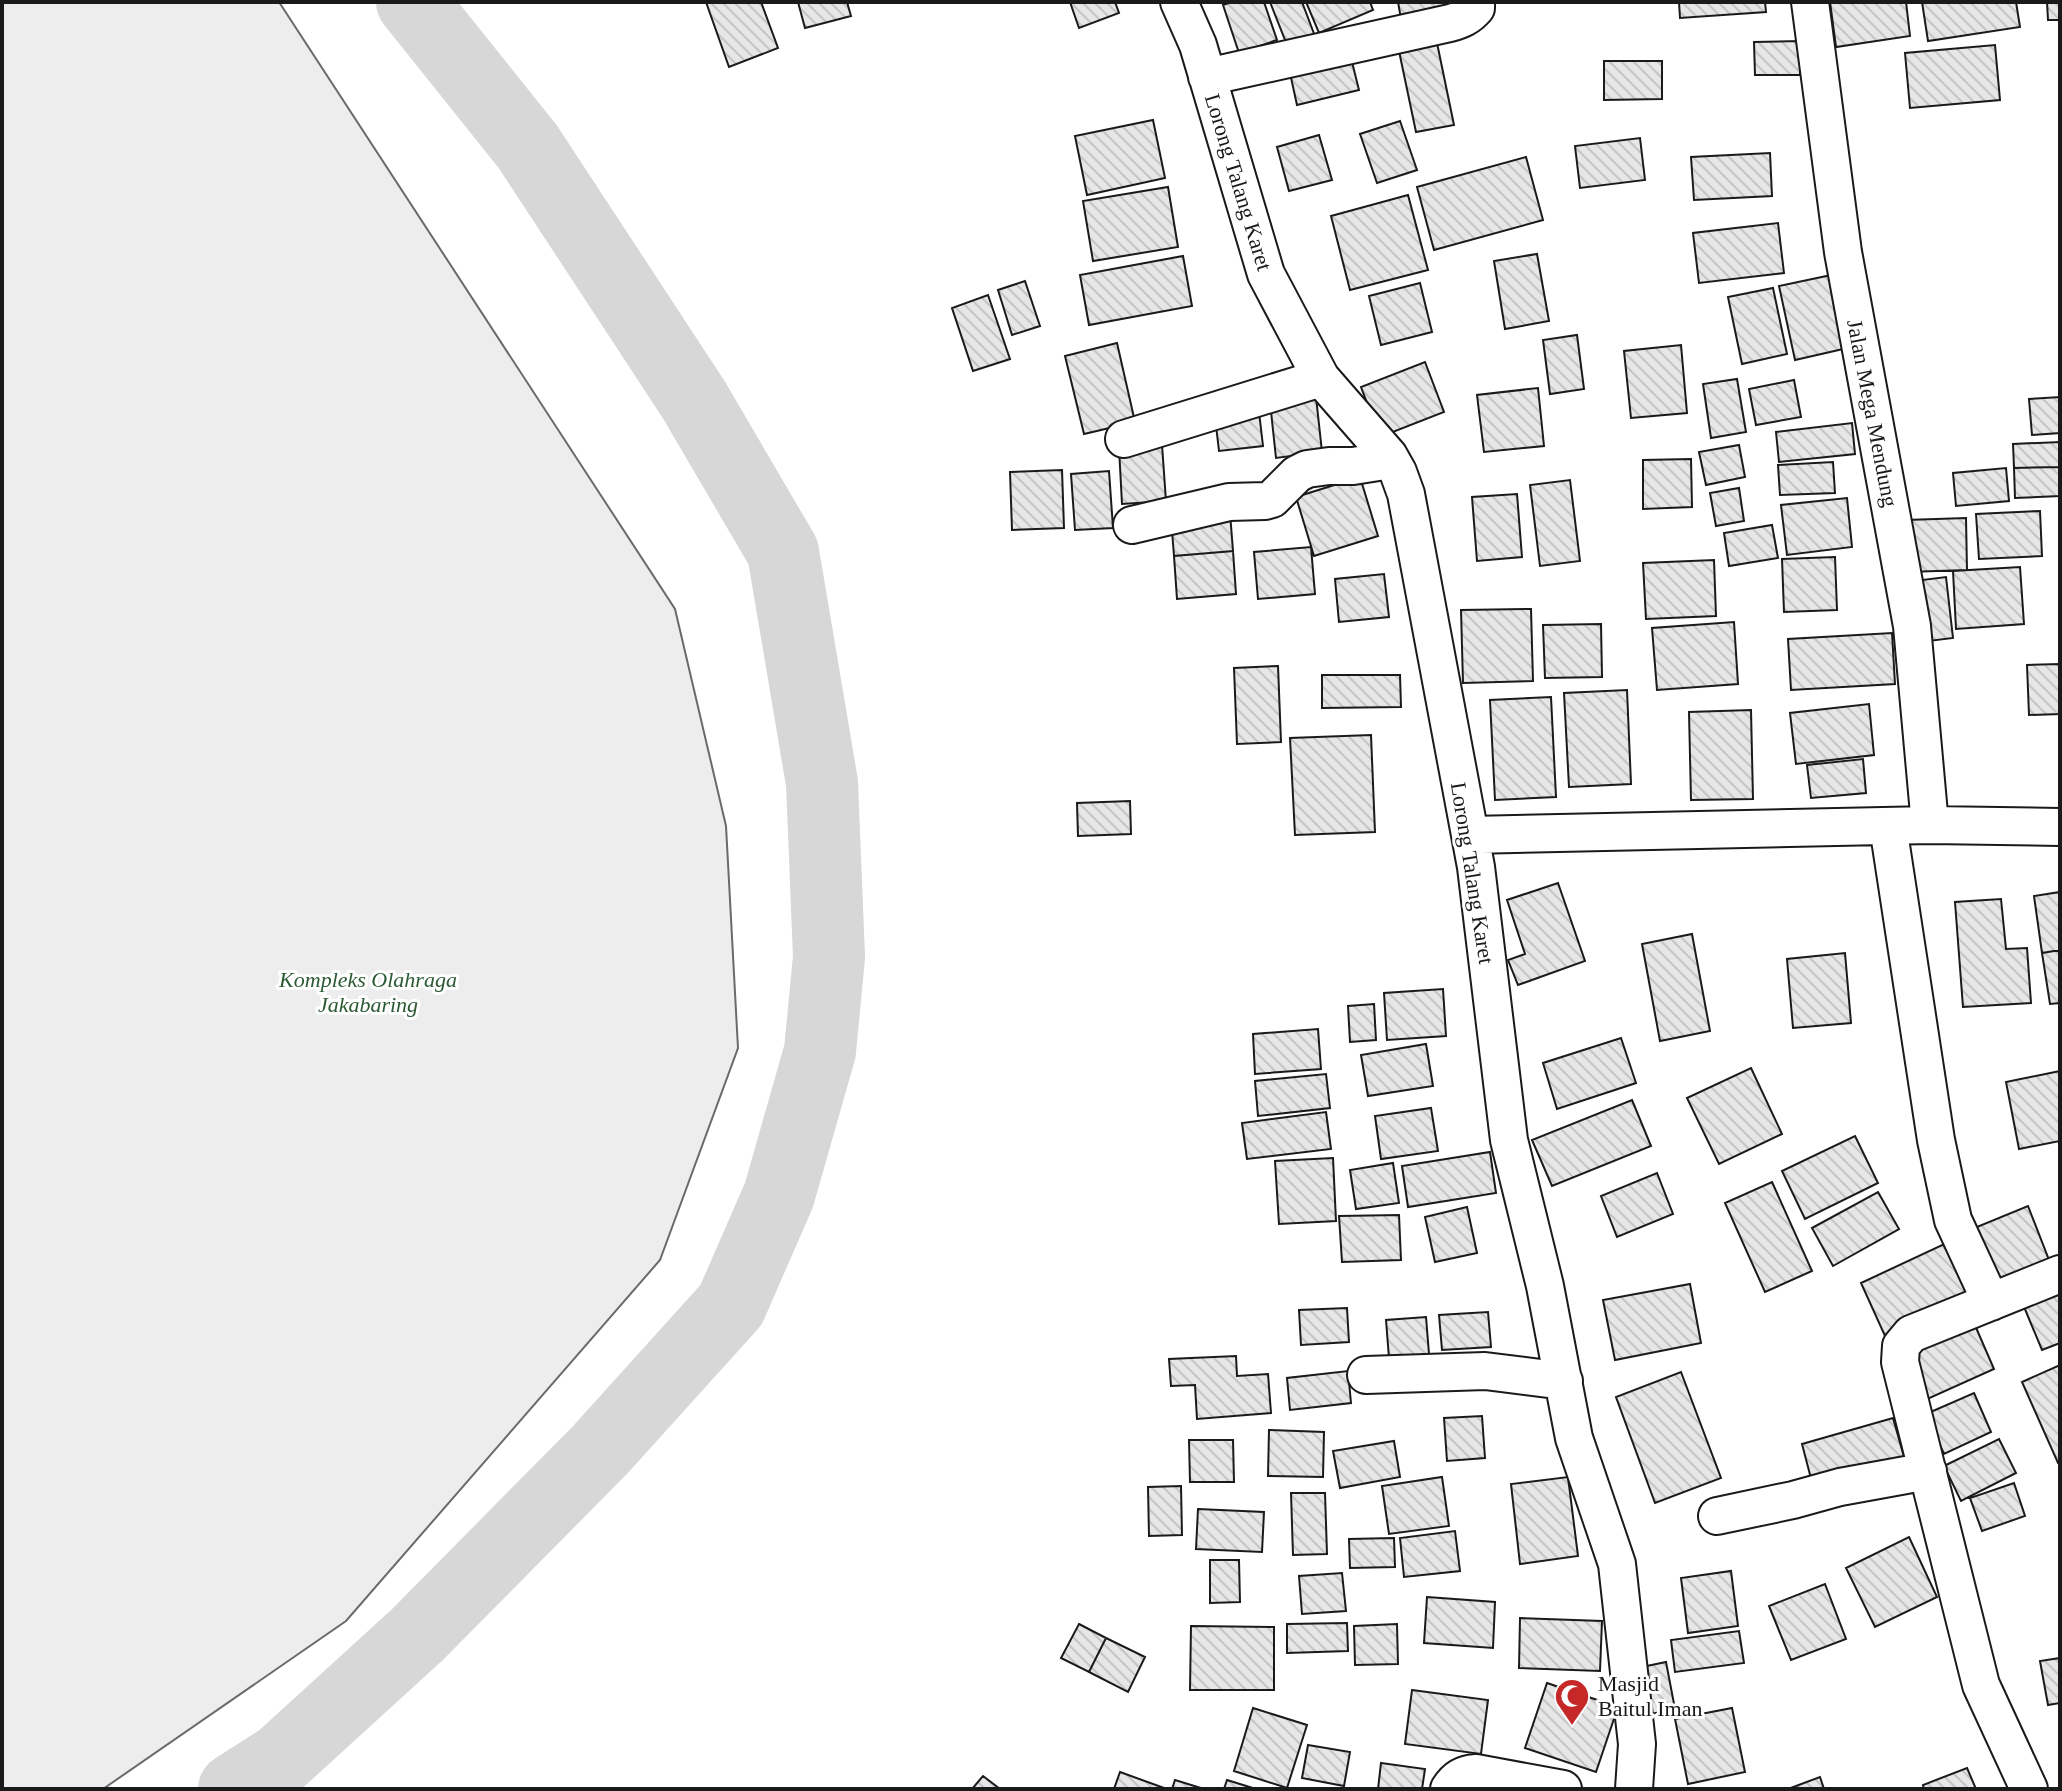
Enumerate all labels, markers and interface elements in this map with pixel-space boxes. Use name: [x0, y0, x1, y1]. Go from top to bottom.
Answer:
street label: Lorong Talang Karet: [1200, 91, 1277, 274]
street label: Jalan Mega Mendung: [1842, 317, 1903, 509]
street label: Lorong Talang Karet: [1446, 780, 1499, 966]
park label: Kompleks Olahraga Jakabaring: [278, 967, 457, 1017]
place label: Masjid Baitul Iman: [1598, 1671, 1702, 1721]
mosque icon: Masjid Baitul Iman: [1553, 1677, 1591, 1727]

